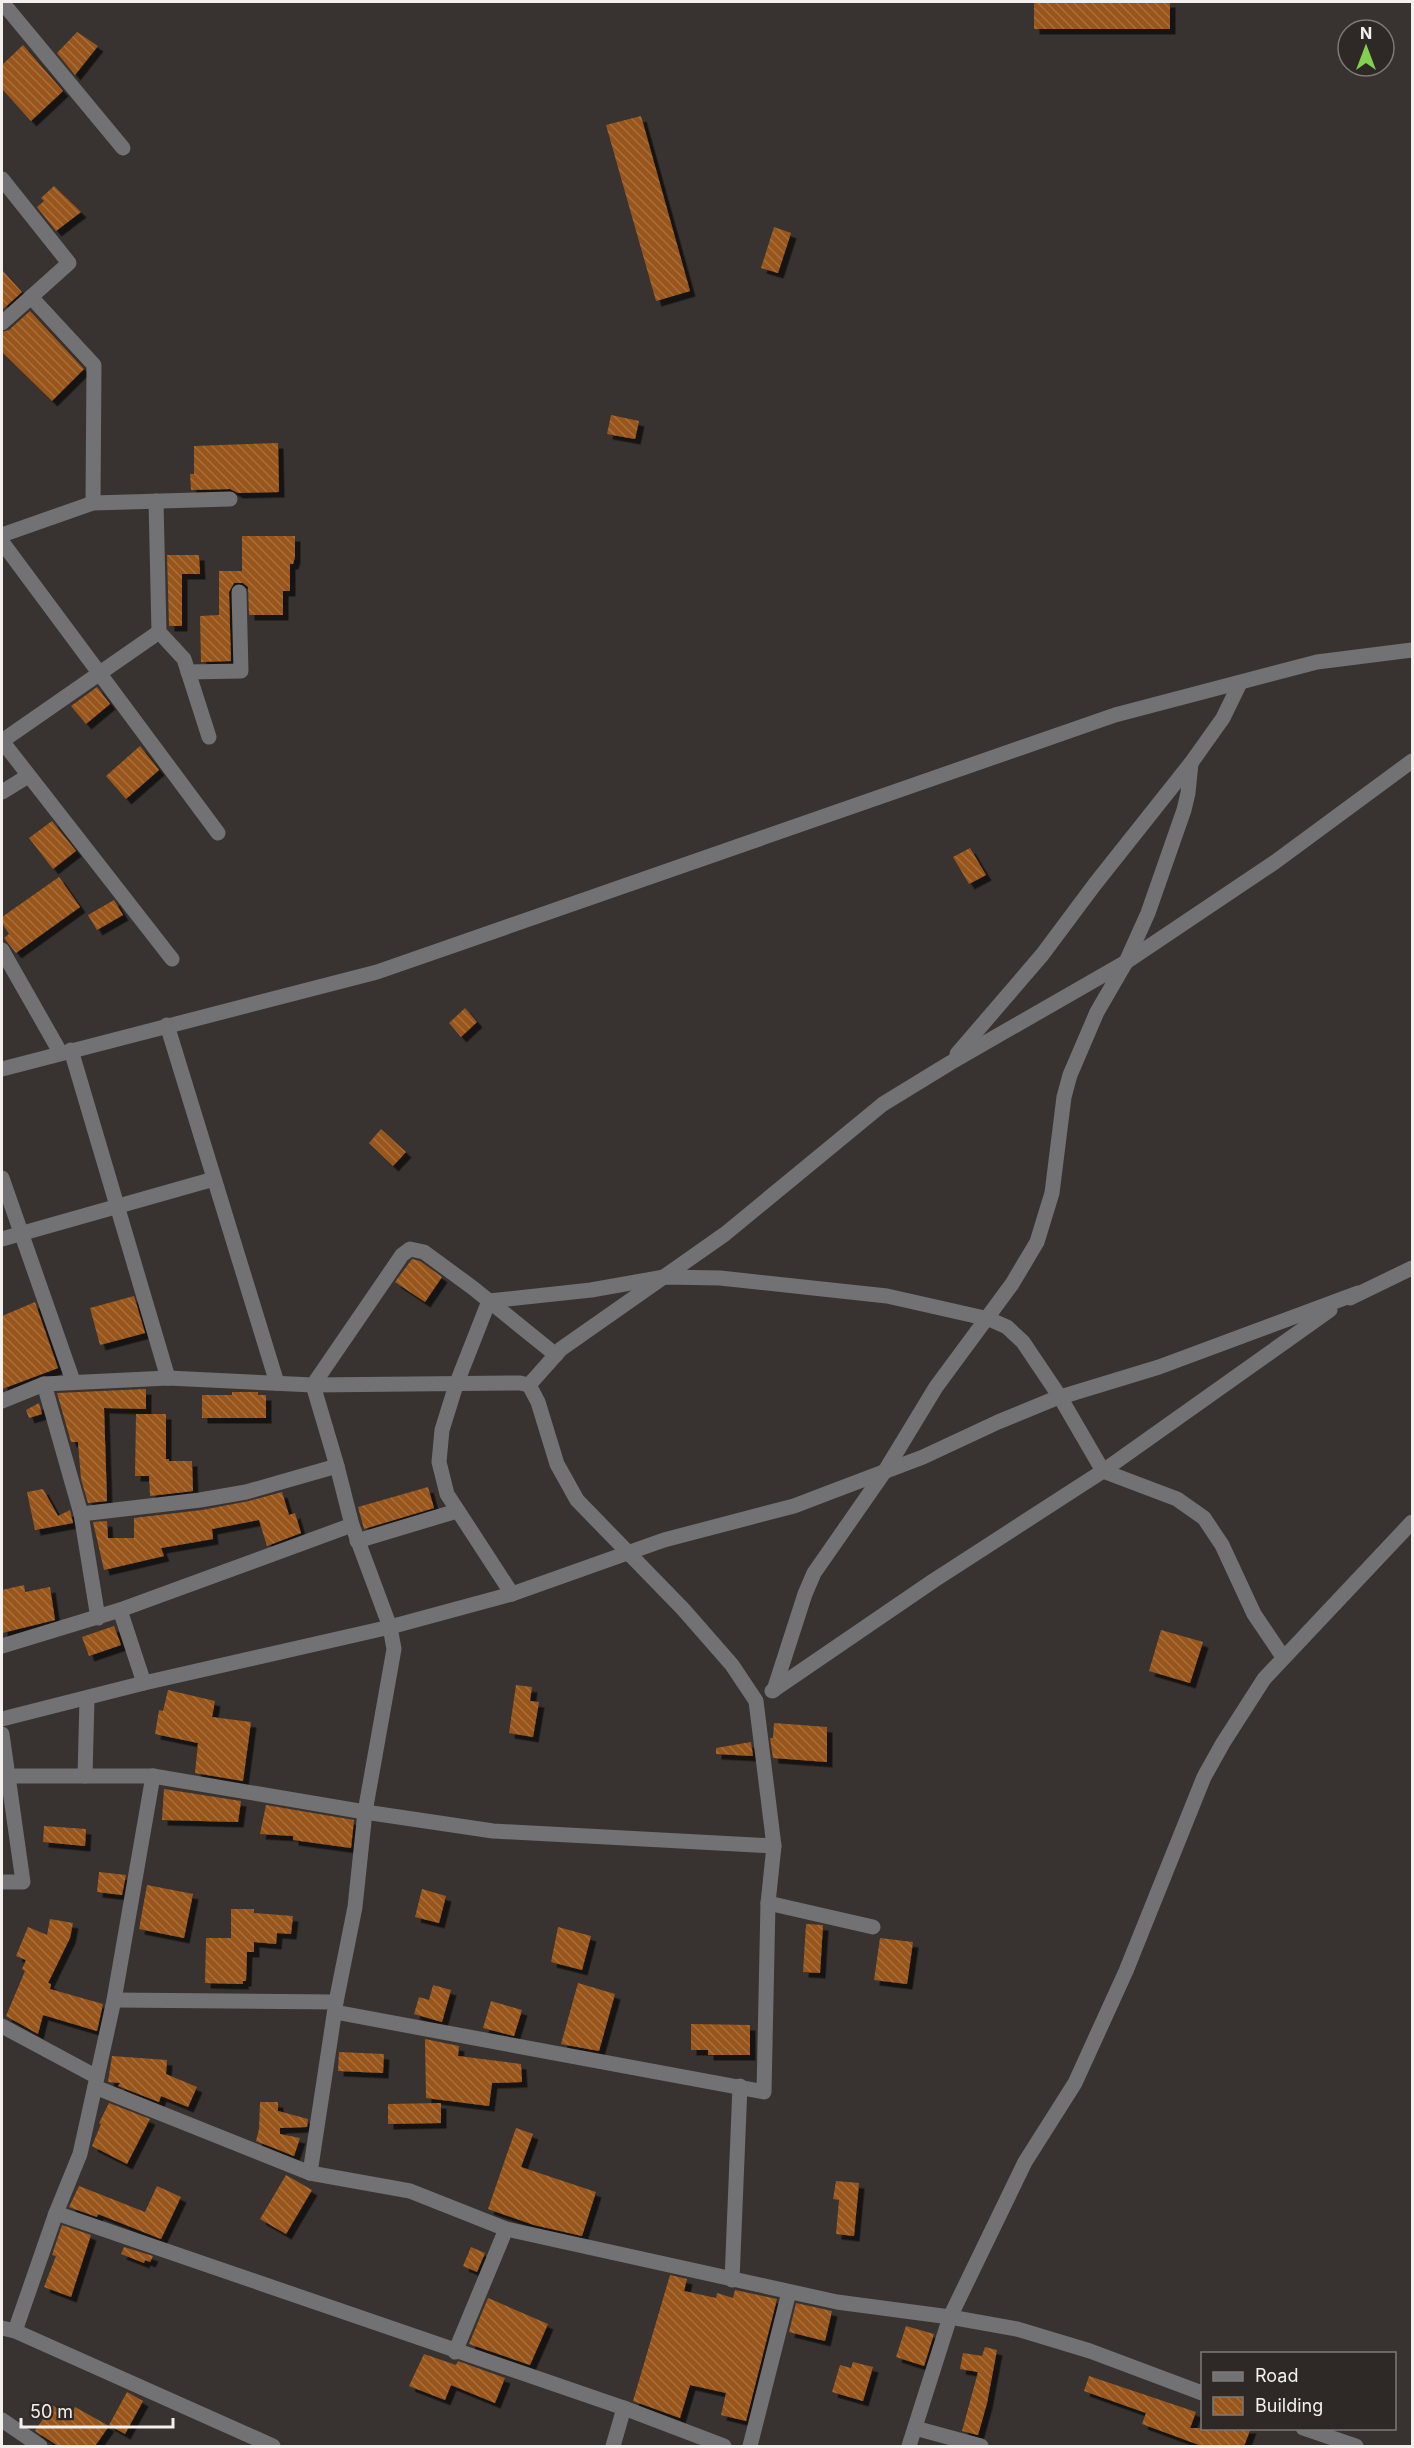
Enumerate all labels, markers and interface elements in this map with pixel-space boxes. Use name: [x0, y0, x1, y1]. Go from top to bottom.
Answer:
north arrow: [1336, 18, 1396, 78]
text: N: [1360, 23, 1372, 43]
legend: [1201, 2352, 1396, 2430]
text: Road: [1255, 2365, 1298, 2386]
scale bar: [21, 2391, 172, 2429]
text: Building: [1255, 2395, 1323, 2416]
text: 50 m: [30, 2401, 73, 2422]

